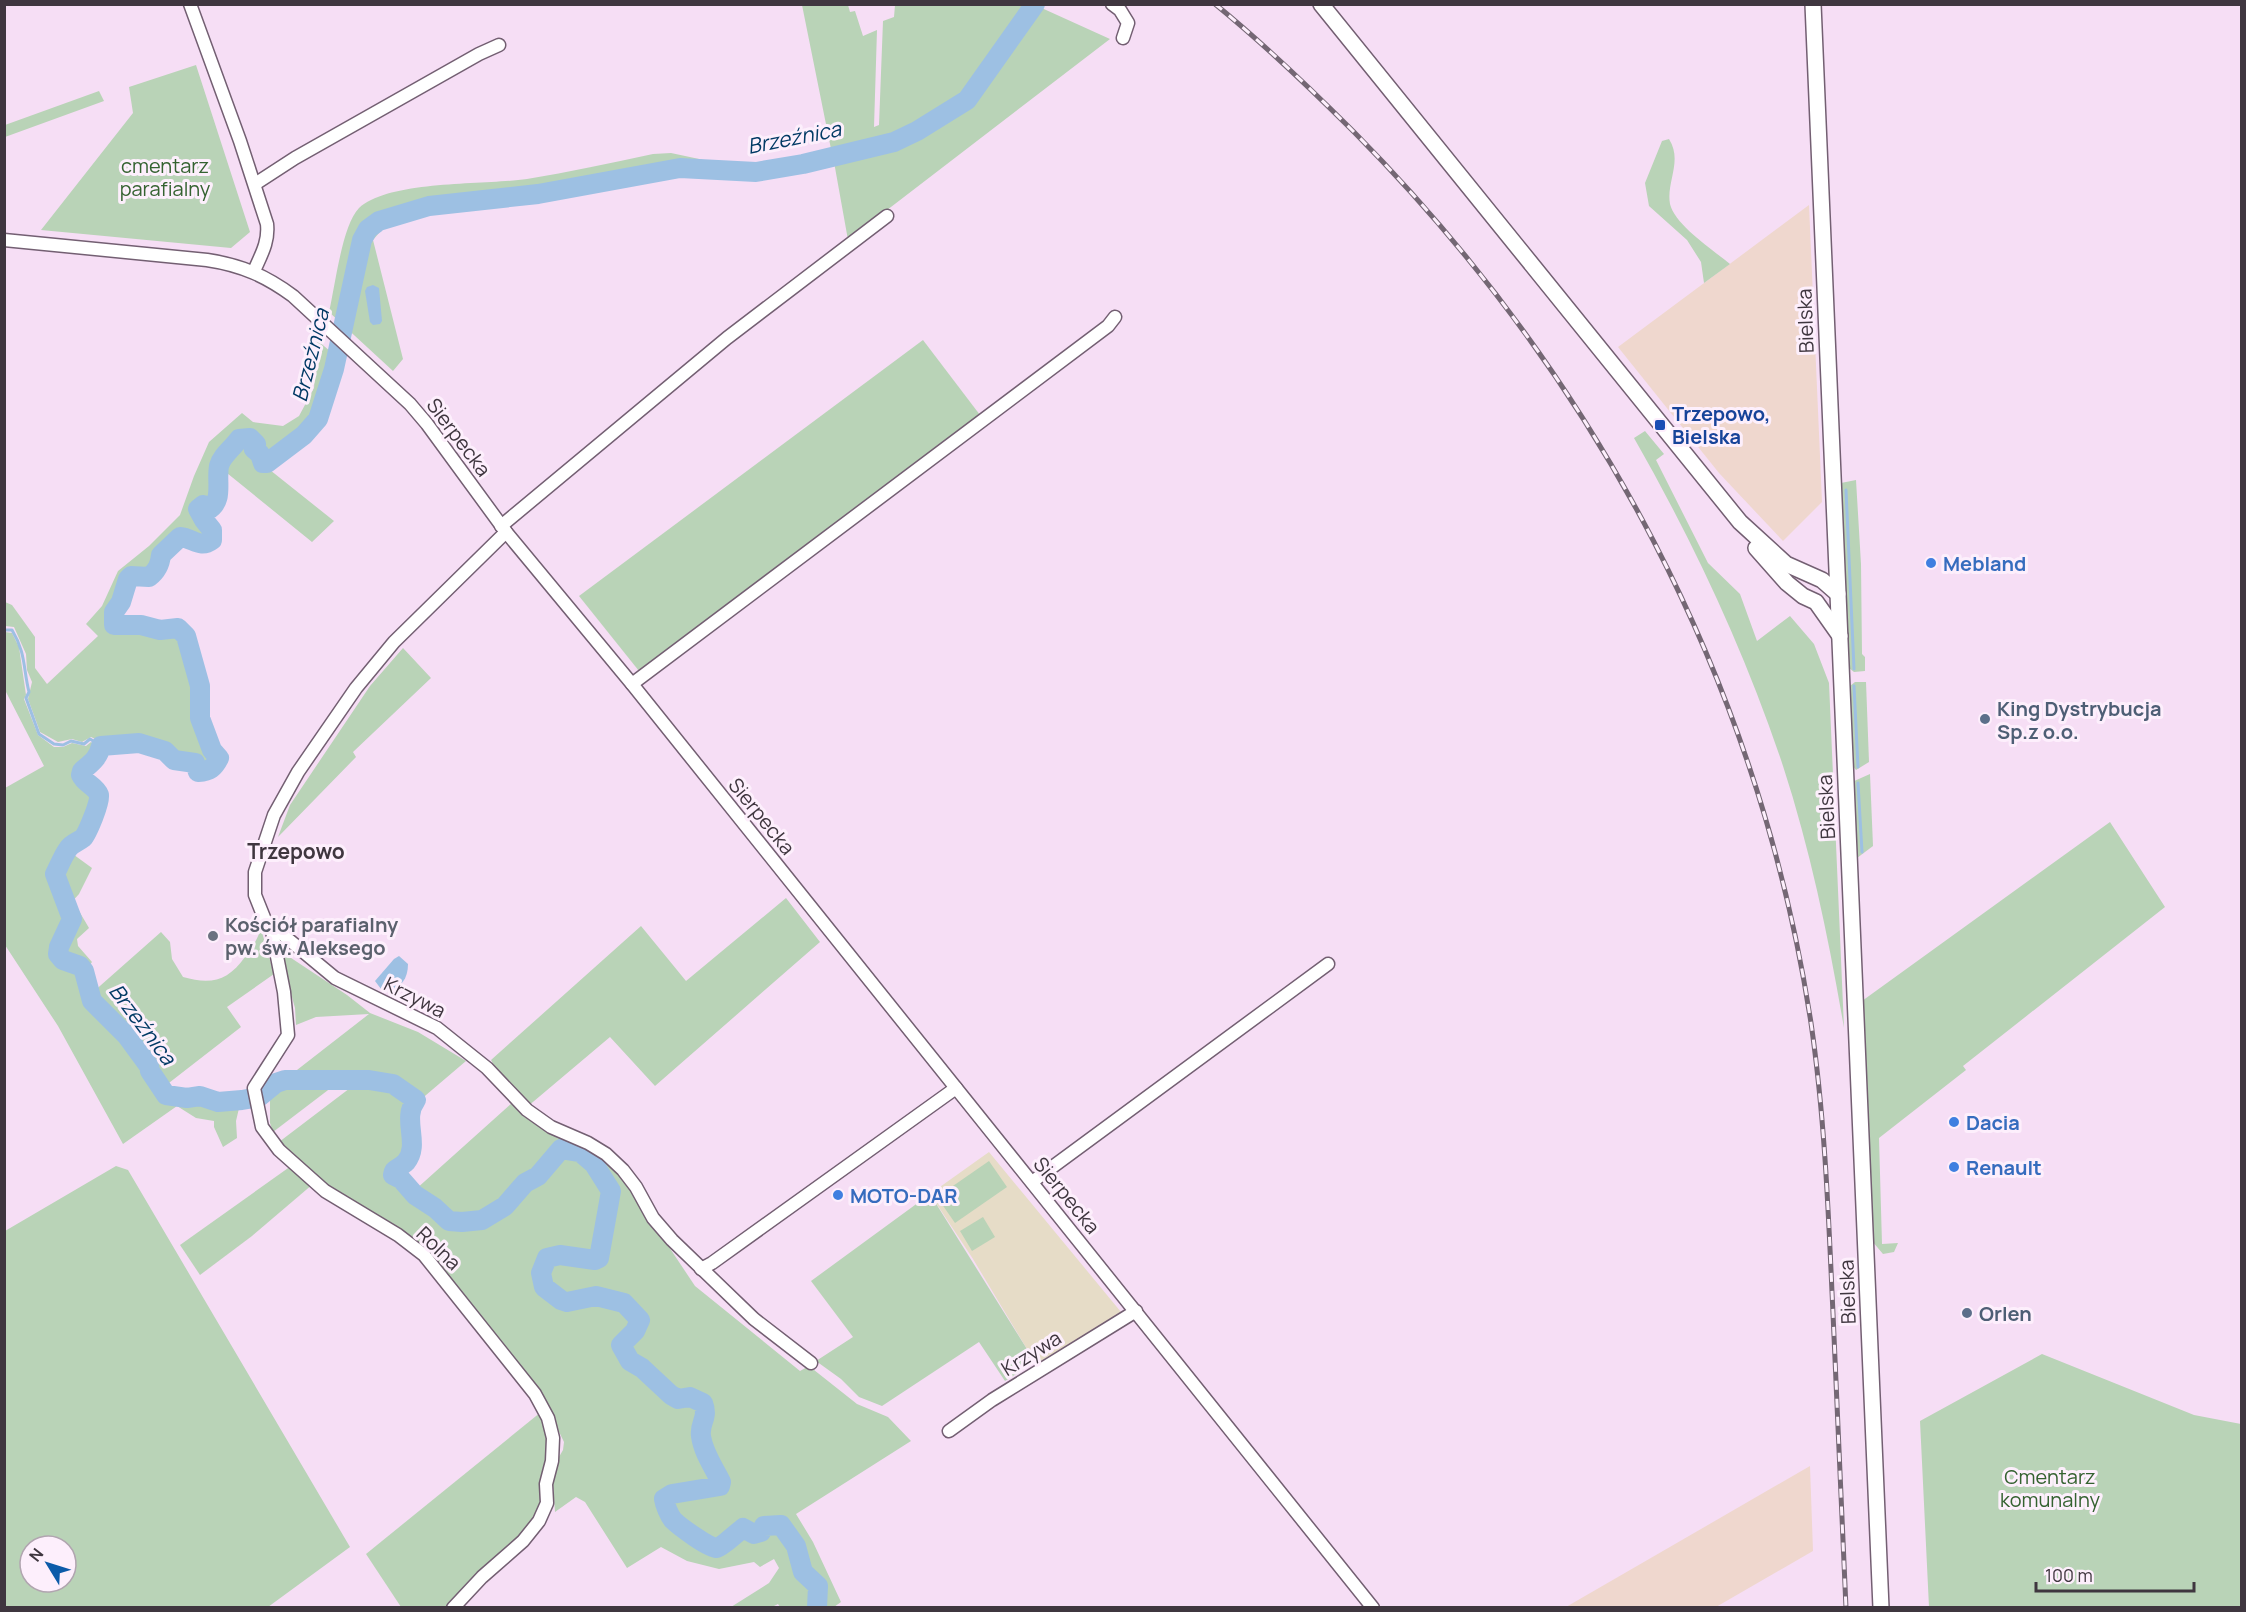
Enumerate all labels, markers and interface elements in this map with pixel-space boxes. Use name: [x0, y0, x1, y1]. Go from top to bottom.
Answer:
water label: Brzeźnica: [745, 114, 844, 160]
park label: cmentarz parafialny: [120, 152, 211, 202]
street label: Bielska: [1790, 288, 1820, 354]
water label: Brzeźnica: [285, 304, 335, 404]
street label: Sierpecka: [421, 392, 497, 482]
place label: Trzepowo, Bielska: [1672, 400, 1771, 450]
marker: Trzepowo, Bielska: [1653, 418, 1667, 432]
place label: Mebland: [1943, 550, 2026, 577]
marker: Mebland: [1924, 556, 1938, 570]
place label: King Dystrybucja Sp.z o.o.: [1997, 695, 2162, 745]
marker: King Dystrybucja Sp.z o.o.: [1978, 712, 1992, 726]
street label: Sierpecka: [723, 772, 801, 860]
street label: Bielska: [1811, 774, 1841, 840]
district label: Trzepowo: [247, 837, 345, 865]
place label: Kościół parafialny pw. św. Aleksego: [225, 911, 399, 961]
marker: Kościół parafialny pw. św. Aleksego: [206, 929, 220, 943]
street label: Krzywa: [380, 970, 450, 1024]
water label: Brzeźnica: [103, 978, 183, 1071]
place label: Dacia: [1966, 1109, 2020, 1136]
marker: Dacia: [1947, 1115, 1961, 1129]
street label: Sierpecka: [1028, 1151, 1106, 1239]
place label: Renault: [1966, 1154, 2042, 1181]
marker: Renault: [1947, 1160, 1961, 1174]
place label: MOTO-DAR: [850, 1182, 957, 1209]
marker: MOTO-DAR: [831, 1188, 845, 1202]
street label: Rolna: [411, 1220, 467, 1276]
street label: Bielska: [1832, 1259, 1862, 1325]
place label: Orlen: [1979, 1300, 2032, 1327]
marker: Orlen: [1960, 1306, 1974, 1320]
street label: Krzywa: [996, 1324, 1066, 1382]
park label: Cmentarz komunalny: [2000, 1463, 2100, 1513]
north arrow: [18, 1534, 78, 1594]
text: N: [24, 1543, 48, 1566]
scale bar: [2036, 1555, 2194, 1593]
text: 100 m: [2045, 1563, 2093, 1587]

